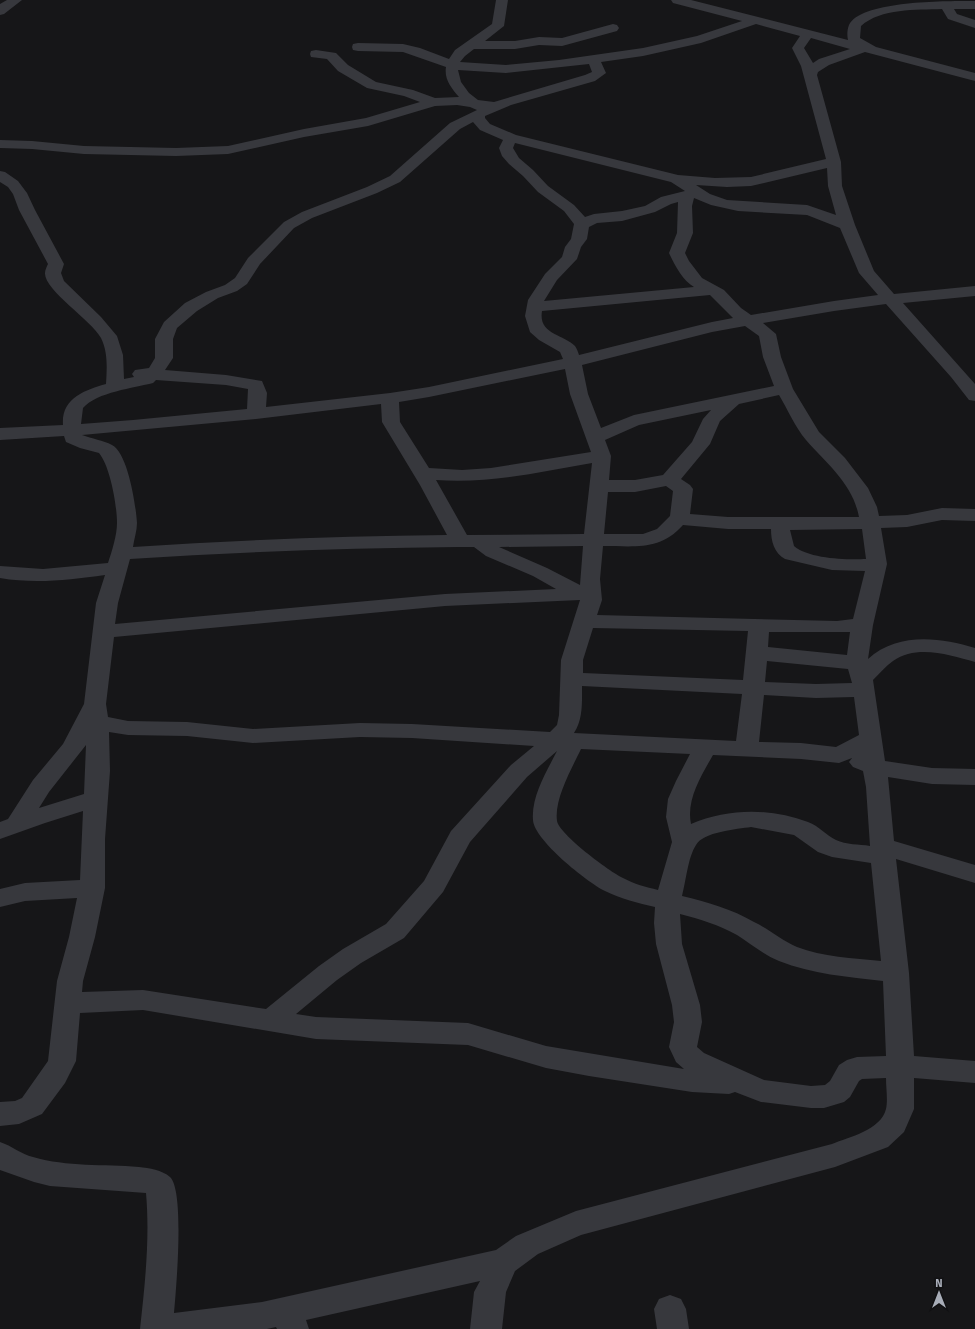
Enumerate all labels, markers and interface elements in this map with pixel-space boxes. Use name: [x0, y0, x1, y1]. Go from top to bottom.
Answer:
north arrow: [919, 1273, 959, 1313]
text: N: [935, 1277, 943, 1290]

